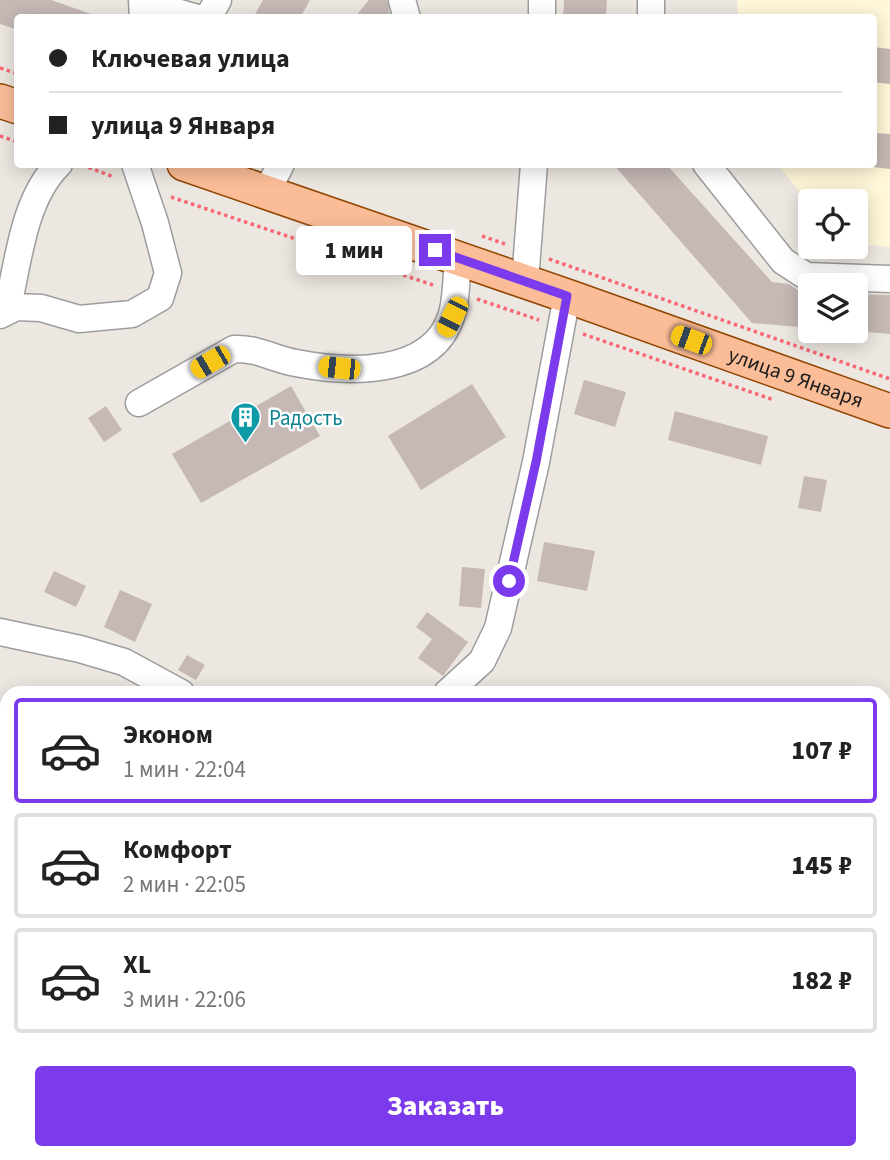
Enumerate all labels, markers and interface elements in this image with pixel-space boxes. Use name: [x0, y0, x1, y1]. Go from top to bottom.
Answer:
text: Ключевая улица: [91, 40, 290, 77]
text: улица 9 Января: [91, 107, 275, 144]
map controls: [798, 189, 868, 343]
button: locate: [798, 189, 868, 259]
callout: 1 мин: [295, 226, 410, 274]
text: 1 мин: [324, 234, 384, 267]
route end: [419, 234, 451, 266]
button: layers: [798, 273, 868, 343]
car: [434, 294, 471, 340]
car: [668, 323, 715, 357]
street label: улица 9 Января: [724, 340, 868, 415]
car: [187, 342, 234, 382]
car: [318, 355, 361, 381]
building icon: Радость: [229, 401, 263, 445]
place label: Радость: [269, 403, 343, 433]
route start: [493, 565, 525, 597]
text: Эконом: [123, 716, 213, 753]
icon: car: [39, 719, 102, 782]
text: 107 ₽: [791, 732, 852, 769]
text: 1 мин · 22:04: [123, 753, 246, 786]
text: Комфорт: [123, 831, 232, 868]
icon: car: [39, 834, 102, 897]
text: 145 ₽: [791, 847, 852, 884]
text: 2 мин · 22:05: [123, 868, 246, 901]
text: XL: [123, 946, 151, 983]
icon: car: [39, 949, 102, 1012]
text: 182 ₽: [791, 962, 852, 999]
text: 3 мин · 22:06: [123, 983, 246, 1016]
button: Заказать: [35, 1066, 856, 1146]

